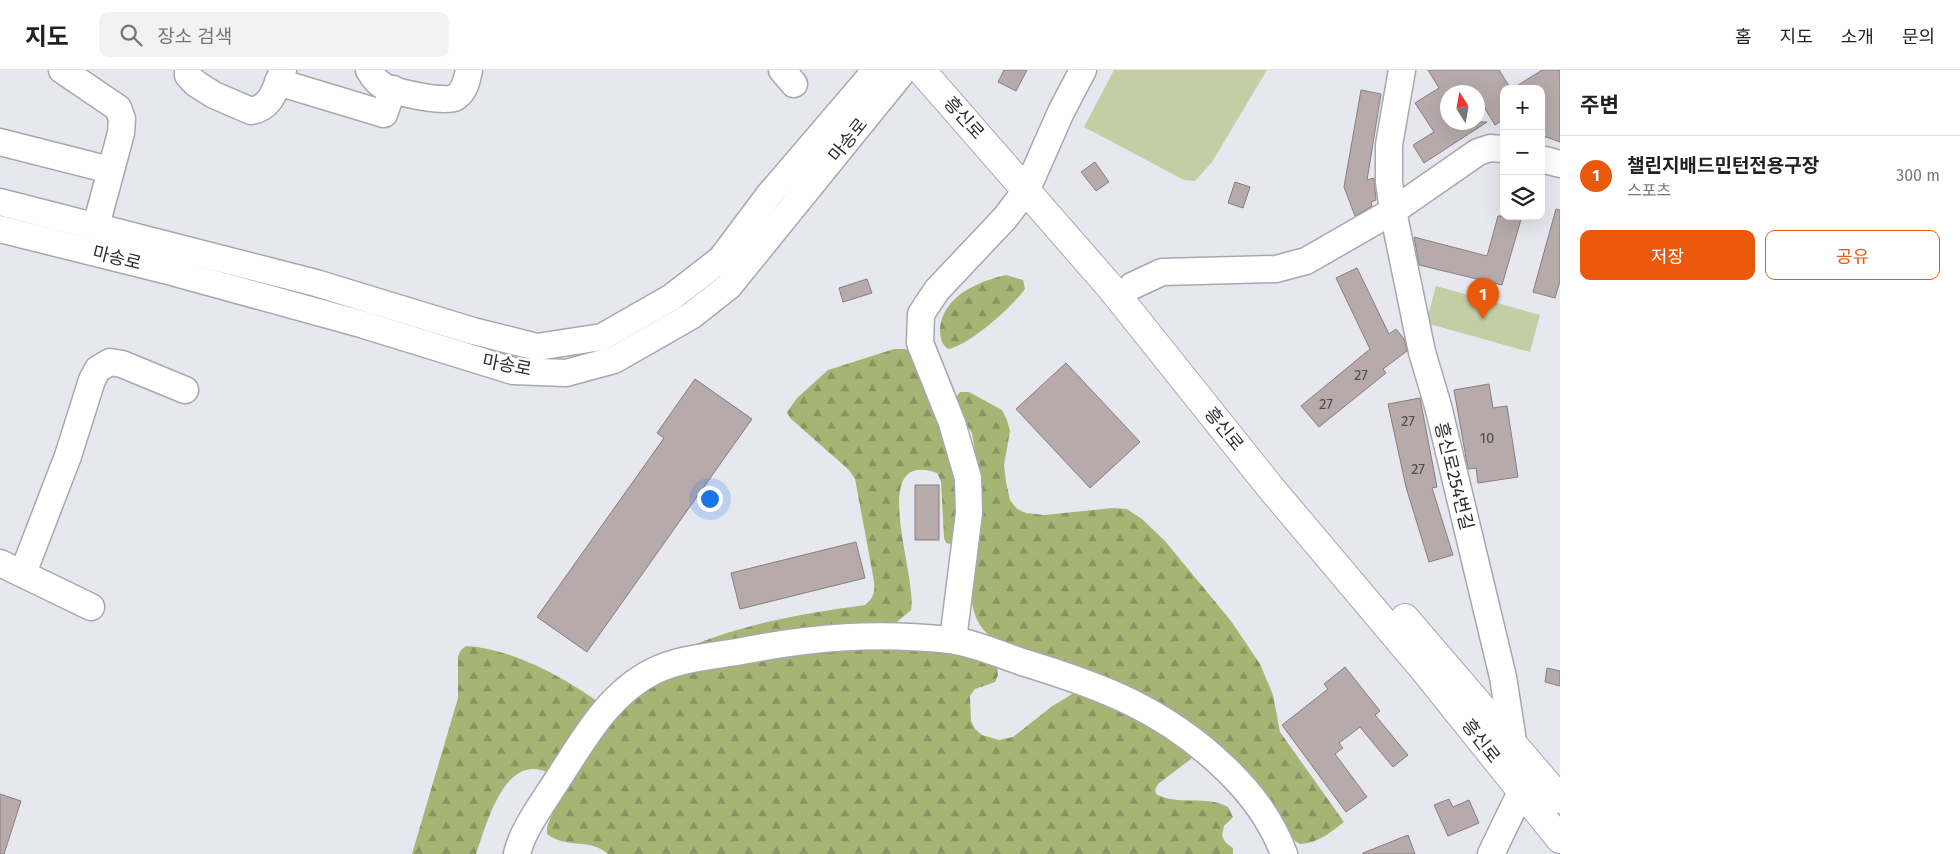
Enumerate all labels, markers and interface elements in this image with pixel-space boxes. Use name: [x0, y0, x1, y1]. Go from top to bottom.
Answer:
search box: [99, 12, 449, 57]
icon: search: [117, 21, 145, 49]
text: 지도: [25, 23, 69, 51]
text: 장소 검색: [157, 25, 232, 48]
text: 홈: [1735, 26, 1752, 48]
text: 지도: [1780, 26, 1813, 48]
text: 소개: [1841, 26, 1874, 48]
text: 문의: [1902, 26, 1935, 48]
north arrow: [1440, 85, 1485, 130]
map controls: [1500, 85, 1545, 220]
button: +: [1500, 85, 1545, 130]
street label: 흥신로: [939, 92, 989, 144]
text: 주변: [1580, 92, 1619, 118]
street label: 마송로: [824, 114, 872, 166]
button: −: [1500, 130, 1545, 175]
text: 챌린지배드민턴전용구장: [1627, 154, 1819, 177]
text: 1: [1592, 166, 1600, 185]
text: 300 m: [1896, 166, 1940, 185]
button: layers: [1500, 175, 1545, 220]
text: 스포츠: [1627, 181, 1671, 200]
button: 저장: [1580, 230, 1755, 280]
button: 공유: [1765, 230, 1940, 280]
street label: 마송로: [90, 241, 144, 275]
pin: 1: [1467, 278, 1499, 319]
street label: 마송로: [481, 349, 533, 381]
house number: 27: [1354, 366, 1368, 384]
house number: 27: [1319, 395, 1333, 413]
street label: 흥신로: [1200, 403, 1248, 455]
house number: 27: [1401, 412, 1415, 430]
street label: 흥신로254번길: [1430, 420, 1478, 532]
house number: 10: [1480, 429, 1494, 447]
house number: 27: [1411, 460, 1425, 478]
your location: [697, 486, 723, 512]
street label: 흥신로: [1457, 715, 1505, 767]

